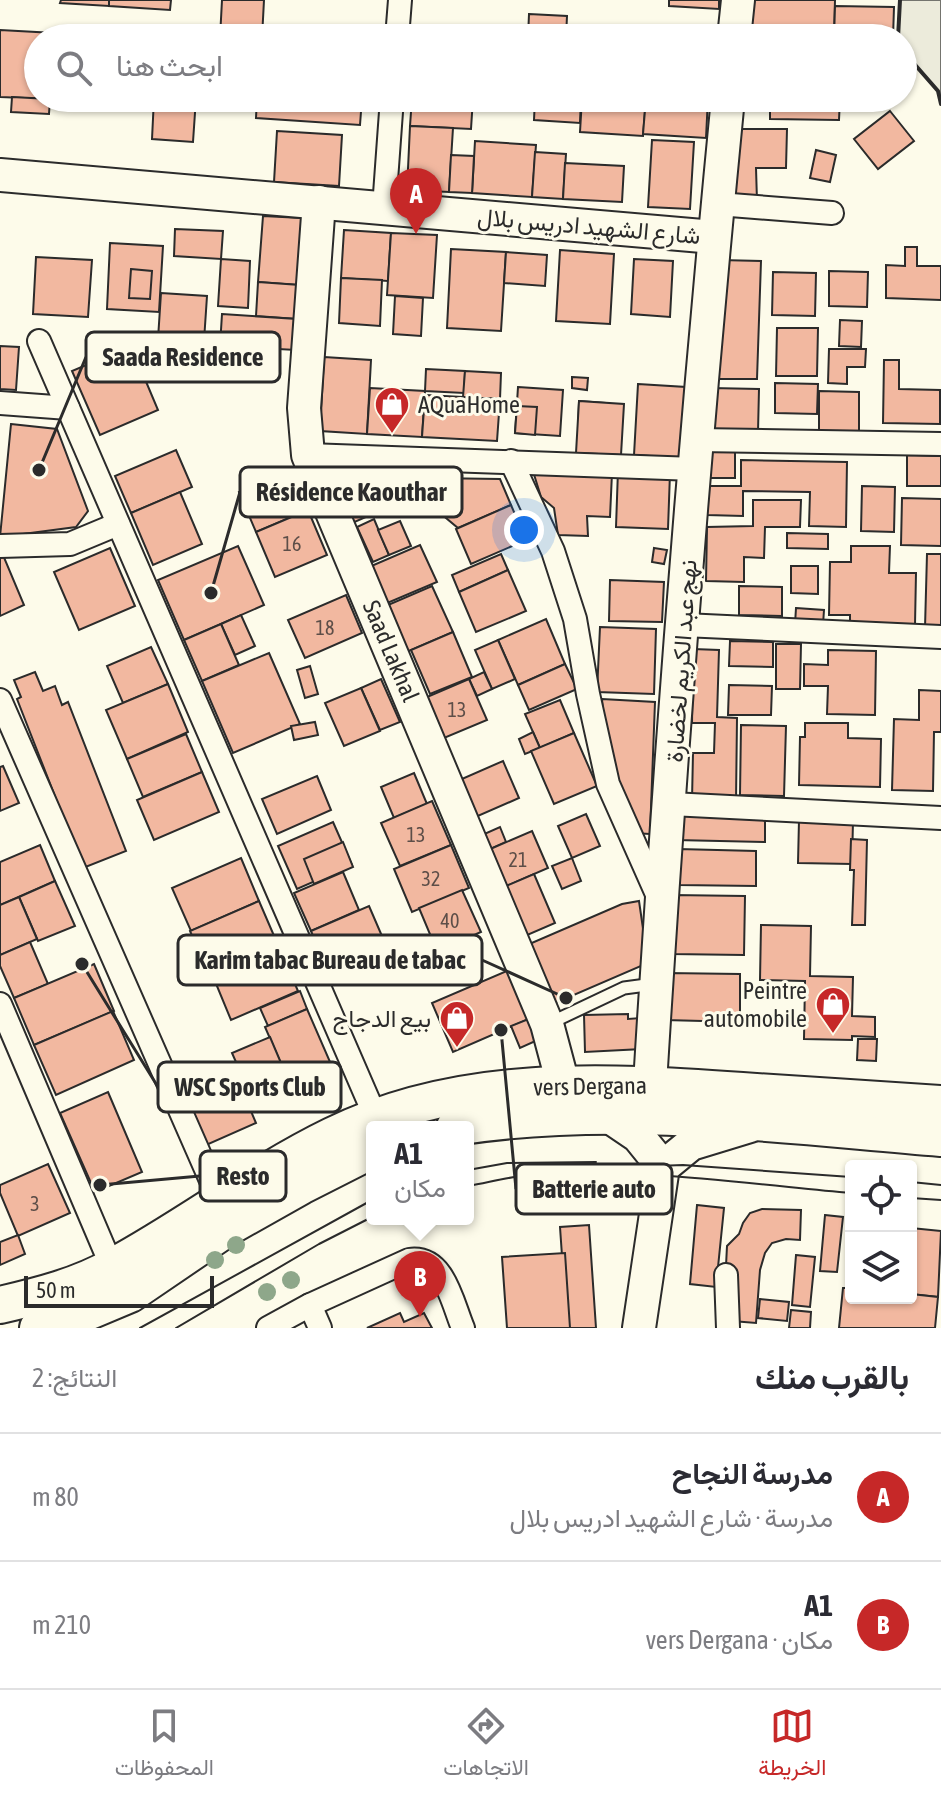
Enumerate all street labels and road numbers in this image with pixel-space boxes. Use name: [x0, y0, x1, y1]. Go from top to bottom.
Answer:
street label: شارع الشهيد ادريس بلال: [476, 203, 702, 252]
street label: نهج عبد الكريم لخضارة: [660, 559, 706, 764]
street label: Saad Lakhal: [358, 596, 425, 706]
street label: vers Dergana: [533, 1072, 647, 1100]

